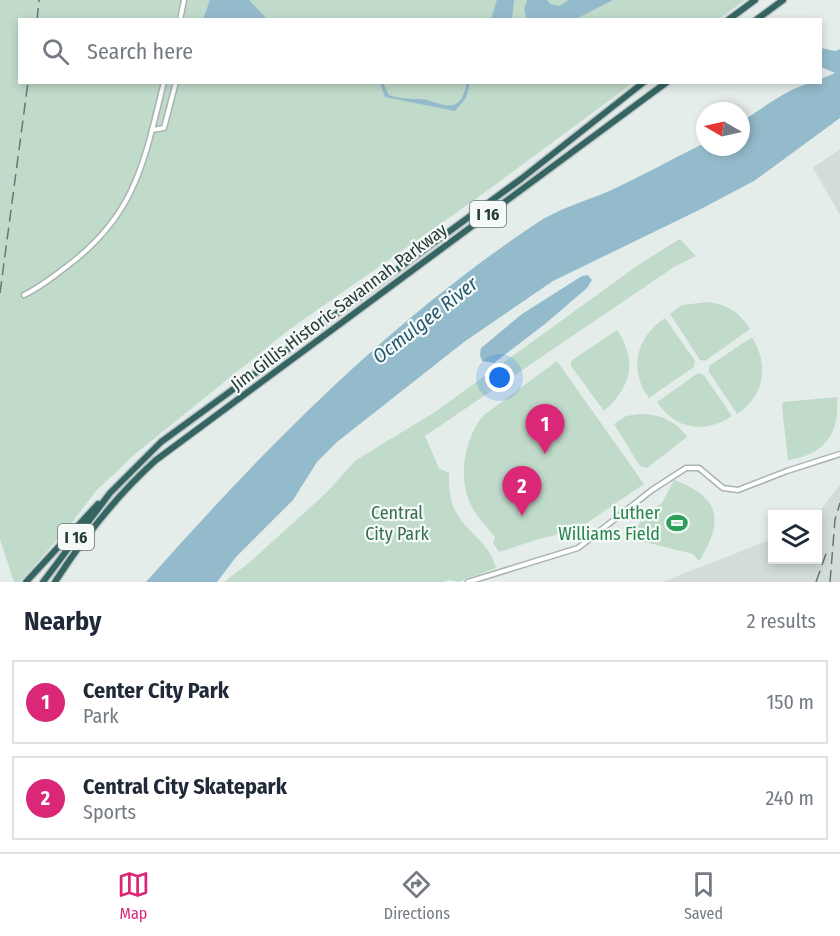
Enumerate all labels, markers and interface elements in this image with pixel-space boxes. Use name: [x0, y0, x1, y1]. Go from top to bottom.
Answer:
search box: [18, 18, 822, 84]
icon: search: [39, 35, 72, 68]
text: Search here: [87, 38, 193, 65]
north arrow: [696, 102, 750, 156]
road number: I 16: [470, 201, 506, 227]
street label: Jim Gillis Historic Savannah Parkway: [227, 218, 451, 396]
water label: Ocmulgee River: [368, 271, 483, 368]
your location: [485, 363, 514, 392]
pin: 1: [526, 404, 564, 454]
pin: 2: [502, 466, 542, 516]
park label: Central City Park: [365, 502, 429, 545]
place label: Luther Williams Field: [558, 502, 661, 545]
map controls: [768, 510, 822, 564]
button: layers: [768, 510, 822, 564]
sports icon: Luther Williams Field: [665, 511, 689, 535]
road number: I 16: [58, 524, 94, 550]
text: Nearby: [24, 606, 101, 637]
text: 2 results: [747, 609, 816, 633]
text: Center City Park: [83, 677, 229, 704]
text: 1: [41, 690, 50, 714]
text: 150 m: [767, 690, 814, 714]
text: Park: [83, 704, 119, 728]
text: Central City Skatepark: [83, 773, 287, 800]
text: 2: [41, 786, 50, 810]
text: 240 m: [765, 786, 814, 810]
text: Sports: [83, 800, 136, 824]
tab: Map: [117, 868, 150, 923]
tab: Directions: [384, 868, 450, 923]
tab: Saved: [684, 868, 723, 923]

